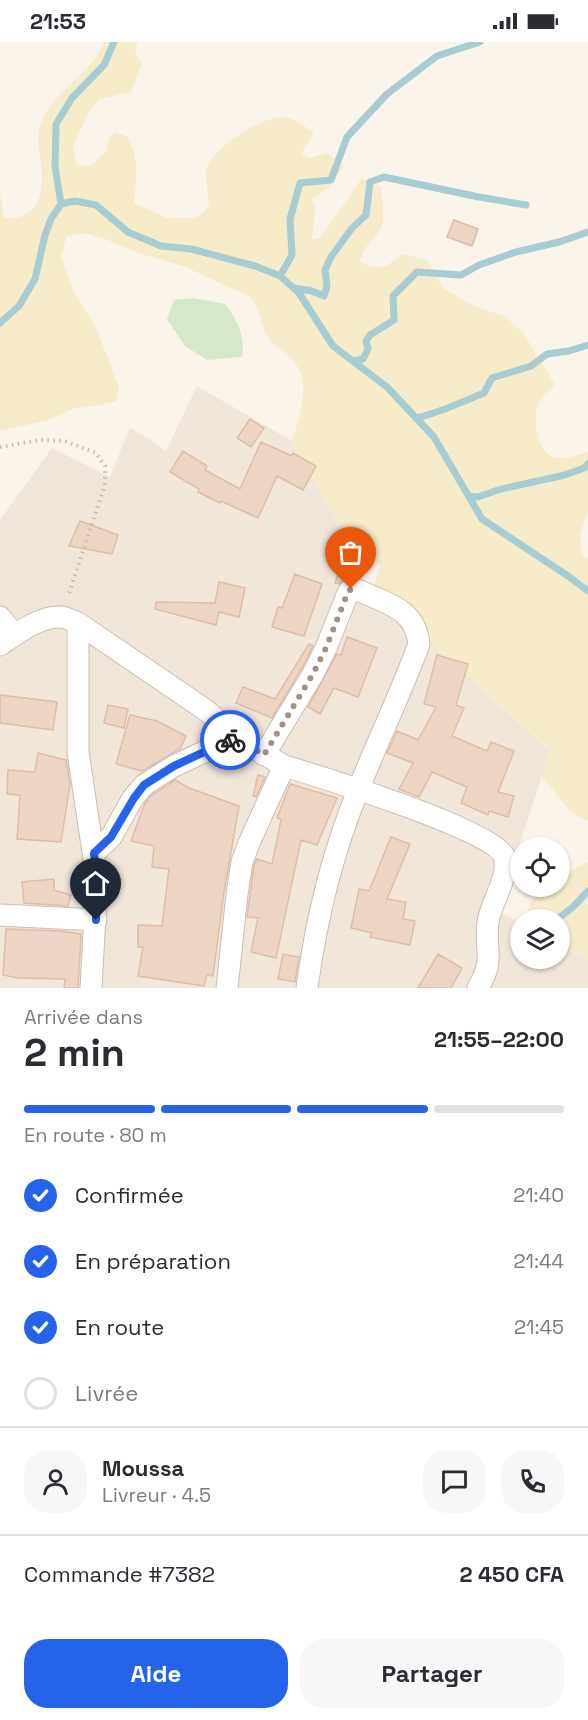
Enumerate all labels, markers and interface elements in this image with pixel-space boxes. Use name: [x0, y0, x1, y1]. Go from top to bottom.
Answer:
text: 21:53: [30, 7, 86, 35]
pin: [325, 527, 376, 589]
icon: bag: [334, 536, 367, 569]
courier: [200, 710, 260, 770]
icon: bike: [214, 724, 247, 757]
map controls: [510, 837, 570, 969]
button: locate: [510, 837, 570, 897]
pin: [70, 858, 121, 920]
icon: home: [79, 867, 112, 900]
button: layers: [510, 909, 570, 969]
text: Arrivée dans: [24, 1004, 143, 1030]
text: 21:55–22:00: [434, 1025, 564, 1053]
text: 2 min: [24, 1028, 125, 1077]
text: En route · 80 m: [24, 1122, 167, 1148]
icon: check: [24, 1179, 57, 1212]
text: Confirmée: [75, 1181, 184, 1209]
text: 21:40: [513, 1182, 564, 1208]
icon: check: [24, 1245, 57, 1278]
text: En préparation: [75, 1247, 231, 1275]
text: 21:44: [514, 1248, 564, 1274]
icon: check: [24, 1311, 57, 1344]
text: En route: [75, 1313, 164, 1341]
text: 21:45: [514, 1314, 564, 1340]
text: Livrée: [75, 1379, 138, 1407]
button: person: [24, 1450, 87, 1513]
button: chat: [423, 1450, 486, 1513]
button: phone: [501, 1450, 564, 1513]
text: Moussa: [102, 1454, 184, 1482]
text: Livreur · 4.5: [102, 1482, 211, 1508]
text: Commande #7382: [24, 1560, 215, 1588]
text: 2 450 CFA: [459, 1560, 564, 1588]
button: Aide: [24, 1639, 288, 1708]
button: Partager: [300, 1639, 564, 1708]

